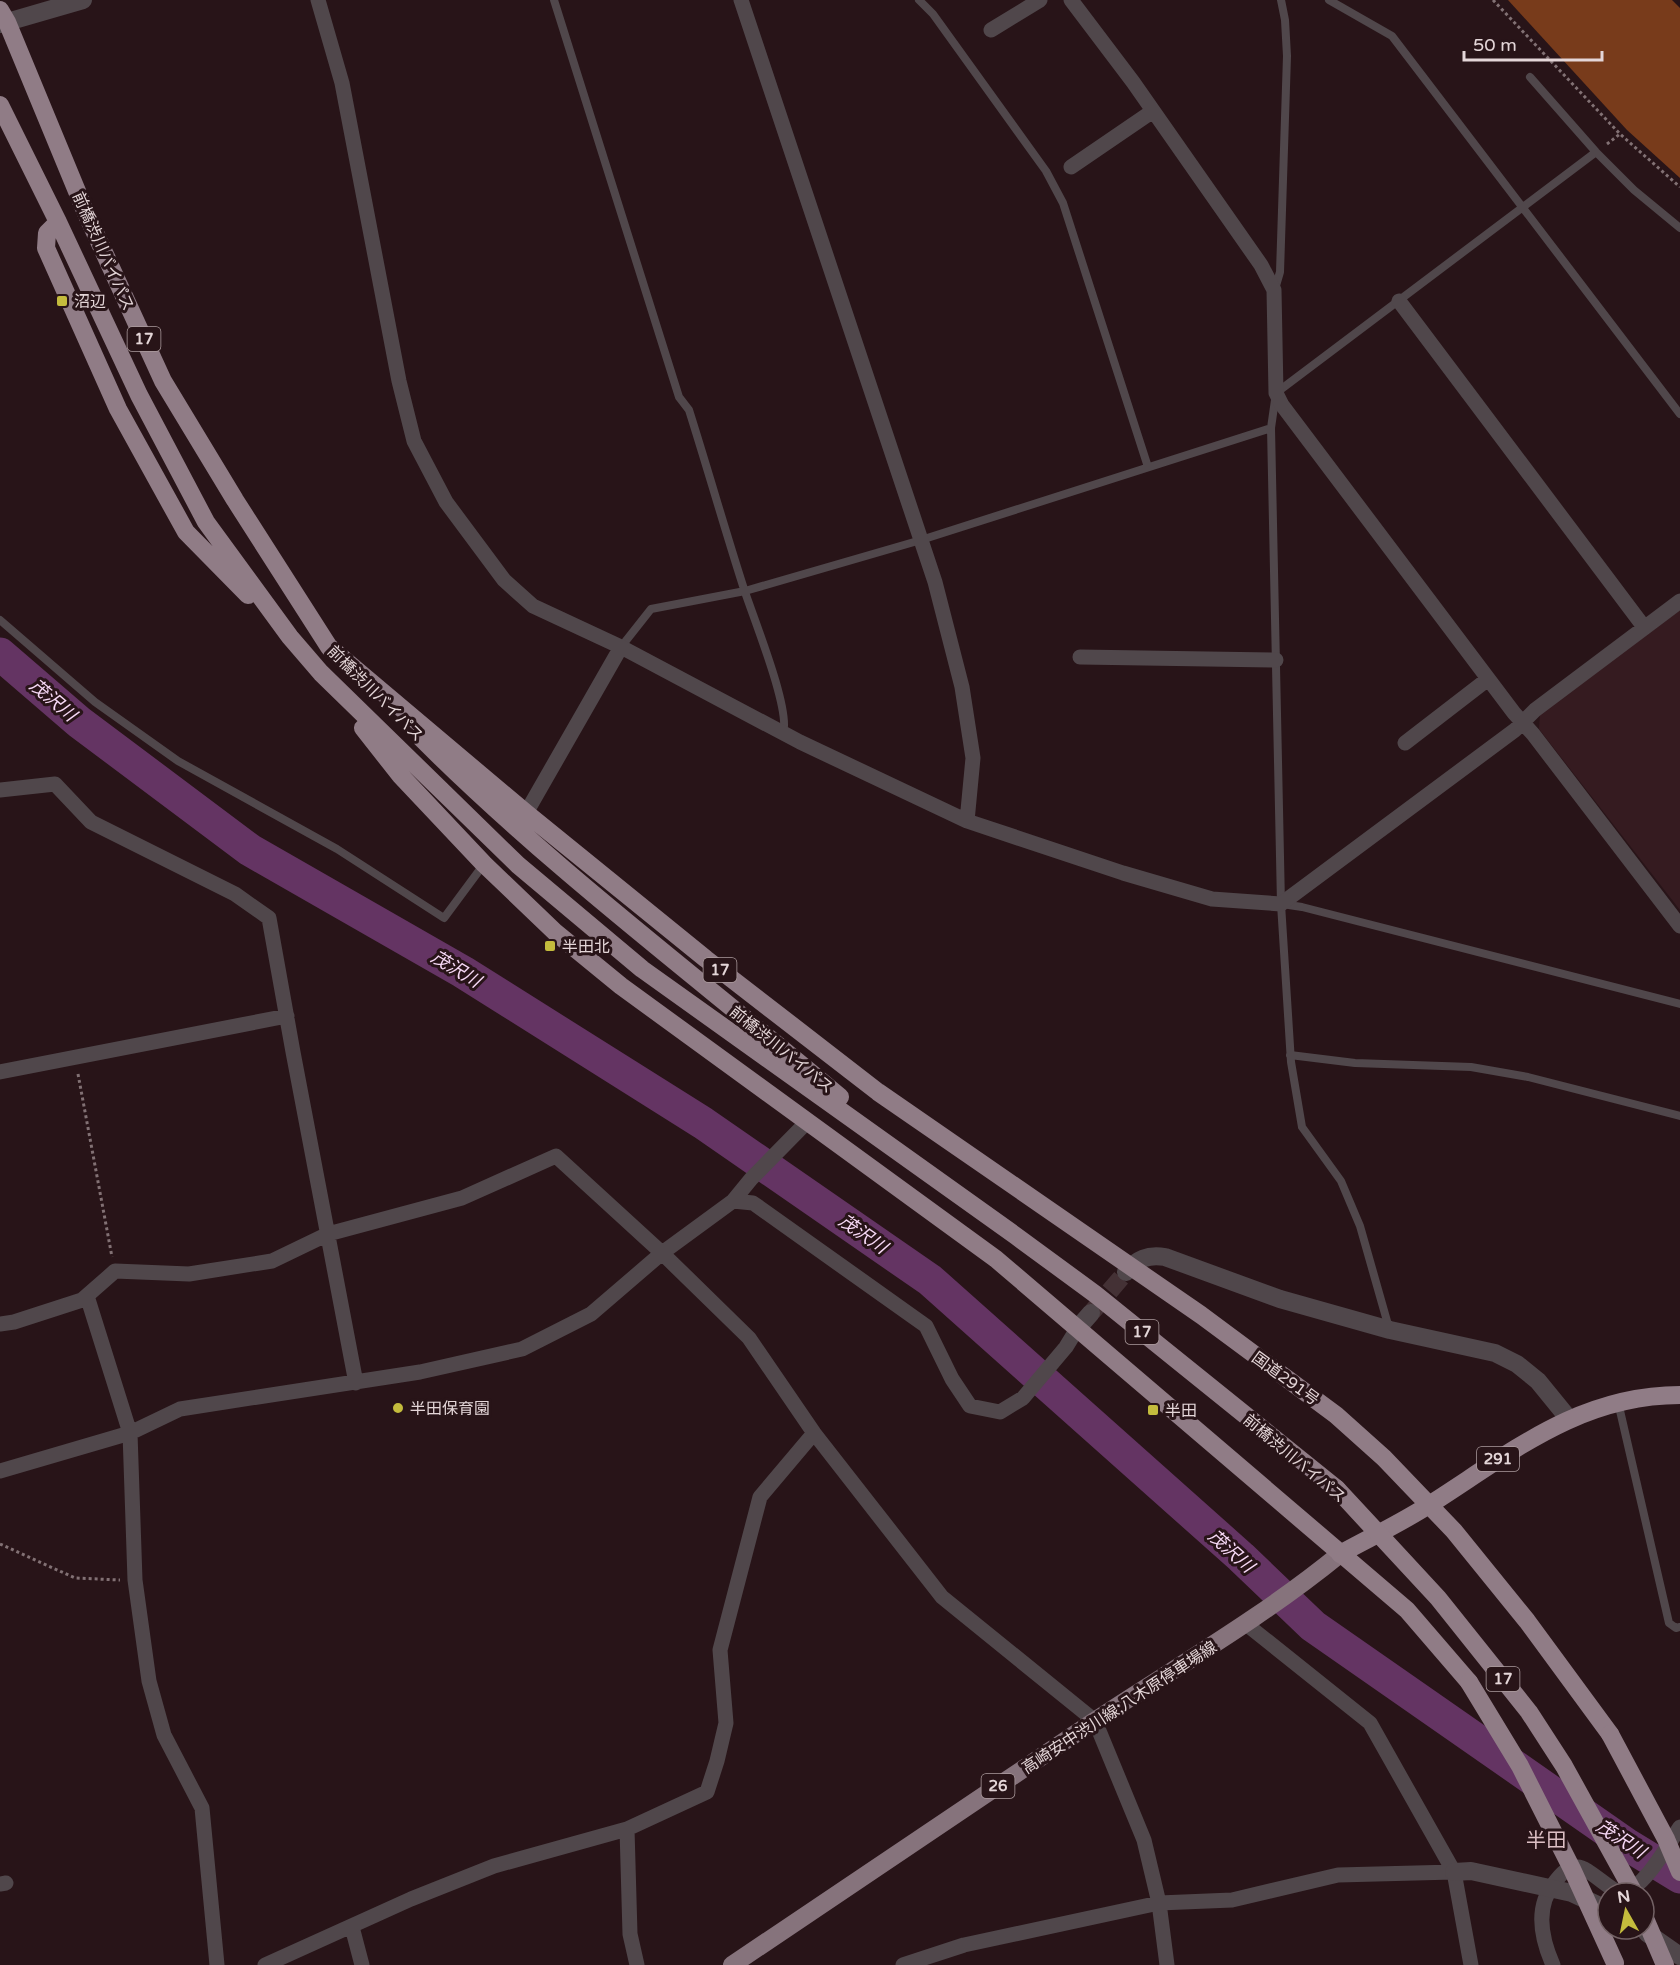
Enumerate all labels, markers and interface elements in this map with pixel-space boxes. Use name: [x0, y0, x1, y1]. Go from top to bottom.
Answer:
scale bar: [1464, 24, 1602, 62]
text: 50 m: [1473, 34, 1517, 56]
street label: 前橋渋川バイパス: [68, 189, 138, 314]
place label: 沼辺: [74, 292, 106, 312]
marker: 沼辺: [55, 294, 69, 308]
road number: 17: [128, 327, 160, 351]
street label: 前橋渋川バイパス: [323, 641, 428, 746]
water label: 茂沢川: [25, 674, 82, 727]
place label: 半田北: [562, 937, 610, 957]
marker: 半田北: [543, 939, 557, 953]
water label: 茂沢川: [427, 946, 487, 993]
road number: 17: [704, 958, 736, 982]
street label: 前橋渋川バイパス: [725, 1002, 837, 1098]
water label: 茂沢川: [835, 1210, 893, 1260]
road number: 17: [1126, 1320, 1158, 1344]
street label: 国道291号: [1248, 1348, 1323, 1410]
place label: 半田保育園: [410, 1399, 490, 1419]
marker: 半田保育園: [391, 1401, 405, 1415]
place label: 半田: [1165, 1401, 1197, 1421]
marker: 半田: [1146, 1403, 1160, 1417]
street label: 前橋渋川バイパス: [1239, 1410, 1350, 1507]
road number: 291: [1477, 1447, 1519, 1471]
water label: 茂沢川: [1204, 1525, 1260, 1579]
street label: 高崎安中渋川線;八木原停車場線: [1018, 1637, 1221, 1778]
road number: 17: [1486, 1667, 1520, 1691]
road number: 26: [982, 1774, 1014, 1798]
water label: 茂沢川: [1592, 1815, 1651, 1864]
district label: 半田: [1526, 1829, 1566, 1853]
north arrow: [1596, 1881, 1656, 1941]
text: N: [1616, 1886, 1632, 1908]

